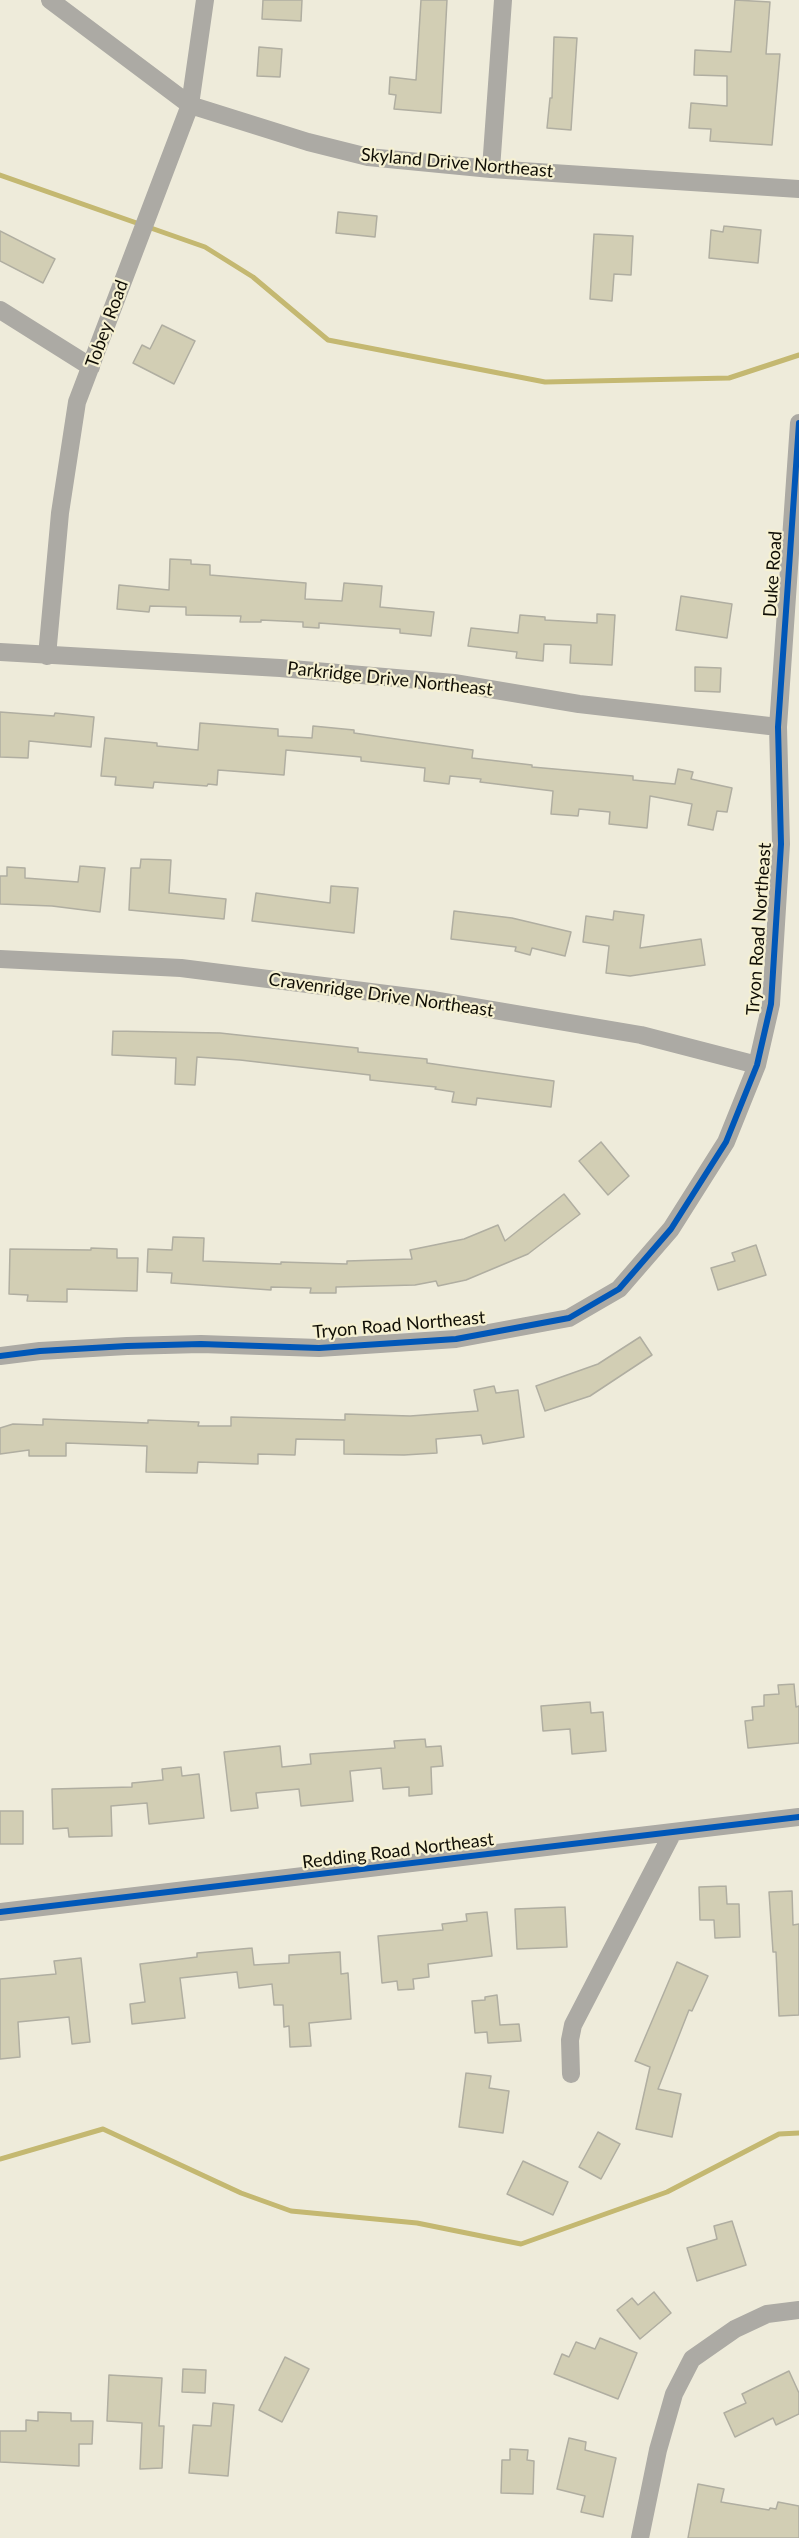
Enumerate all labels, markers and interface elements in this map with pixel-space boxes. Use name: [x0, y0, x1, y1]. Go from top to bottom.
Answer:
street label: Skyland Drive Northeast: [360, 144, 554, 182]
street label: Tobey Road: [81, 277, 133, 371]
street label: Duke Road: [759, 530, 787, 618]
street label: Parkridge Drive Northeast: [286, 657, 494, 701]
street label: Tryon Road Northeast: [742, 842, 776, 1016]
street label: Cravenridge Drive Northeast: [267, 969, 495, 1021]
street label: Tryon Road Northeast: [312, 1307, 486, 1343]
street label: Redding Road Northeast: [301, 1829, 495, 1873]

